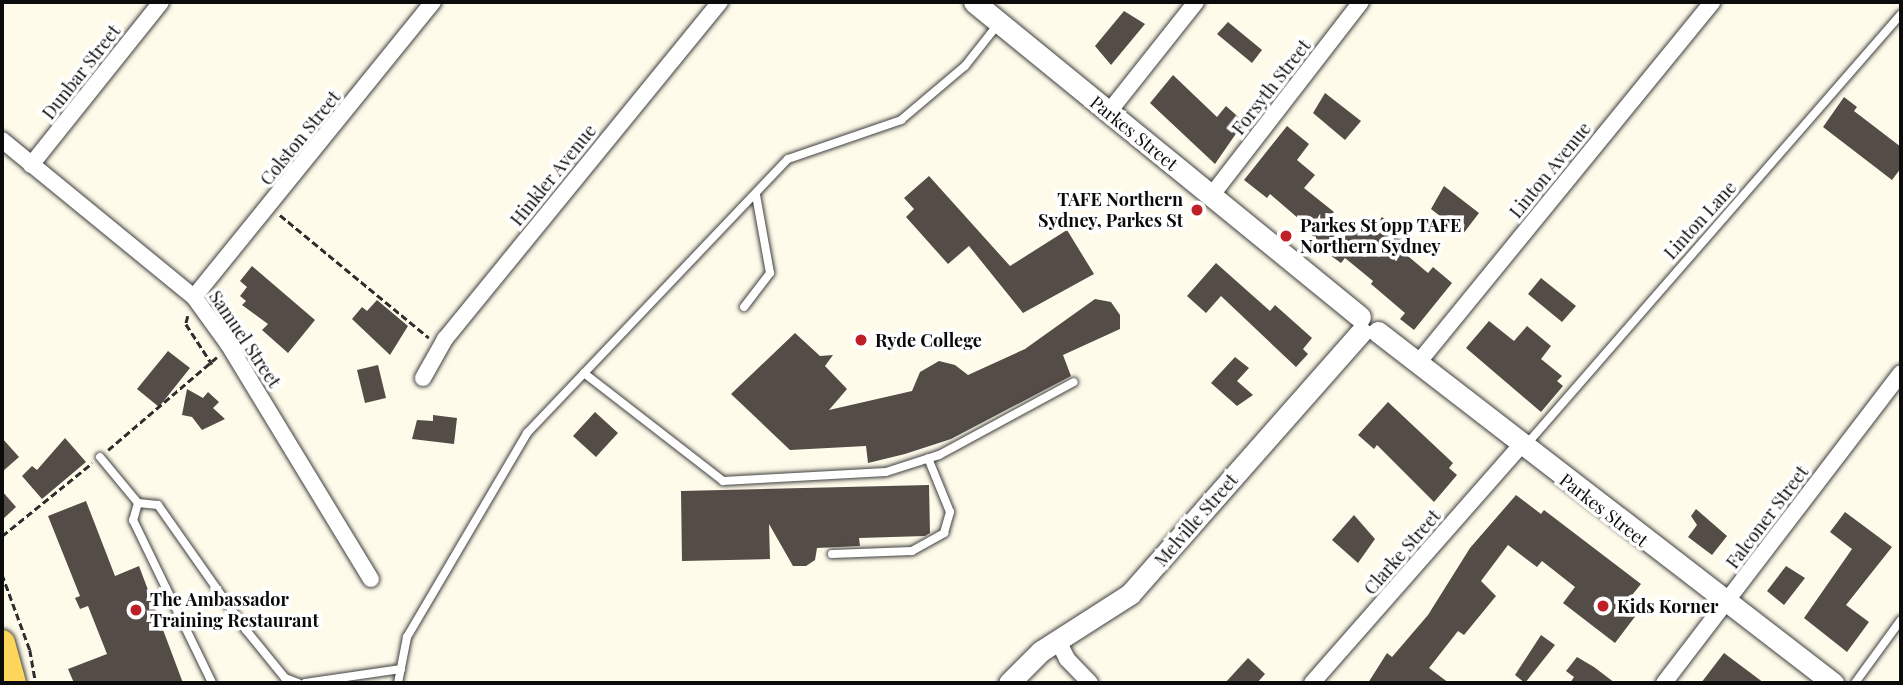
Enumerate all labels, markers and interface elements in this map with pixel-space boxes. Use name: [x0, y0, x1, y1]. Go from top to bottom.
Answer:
street label: Dunbar Street: [37, 20, 125, 124]
street label: Forsyth Street: [1227, 35, 1315, 139]
street label: Colston Street: [255, 86, 345, 190]
street label: Parkes Street: [1086, 91, 1182, 175]
street label: Linton Avenue: [1505, 118, 1595, 222]
street label: Hinkler Avenue: [505, 120, 601, 230]
street label: Linton Lane: [1659, 177, 1741, 263]
place label: TAFE Northern Sydney, Parkes St: [1038, 189, 1183, 232]
marker: TAFE Northern Sydney, Parkes St: [1189, 202, 1205, 218]
place label: Parkes St opp TAFE Northern Sydney: [1300, 215, 1462, 258]
marker: Parkes St opp TAFE Northern Sydney: [1278, 228, 1294, 244]
street label: Samuel Street: [205, 286, 285, 392]
place label: Ryde College: [875, 329, 982, 351]
marker: Ryde College: [853, 332, 869, 348]
street label: Falconer Street: [1721, 461, 1813, 573]
street label: Melville Street: [1150, 469, 1242, 571]
street label: Parkes Street: [1555, 469, 1653, 551]
street label: Clarke Street: [1359, 505, 1445, 599]
place label: The Ambassador Training Restaurant: [150, 589, 319, 632]
place label: Kids Korner: [1617, 595, 1718, 617]
marker: Kids Korner: [1595, 598, 1611, 614]
marker: The Ambassador Training Restaurant: [128, 602, 144, 618]

